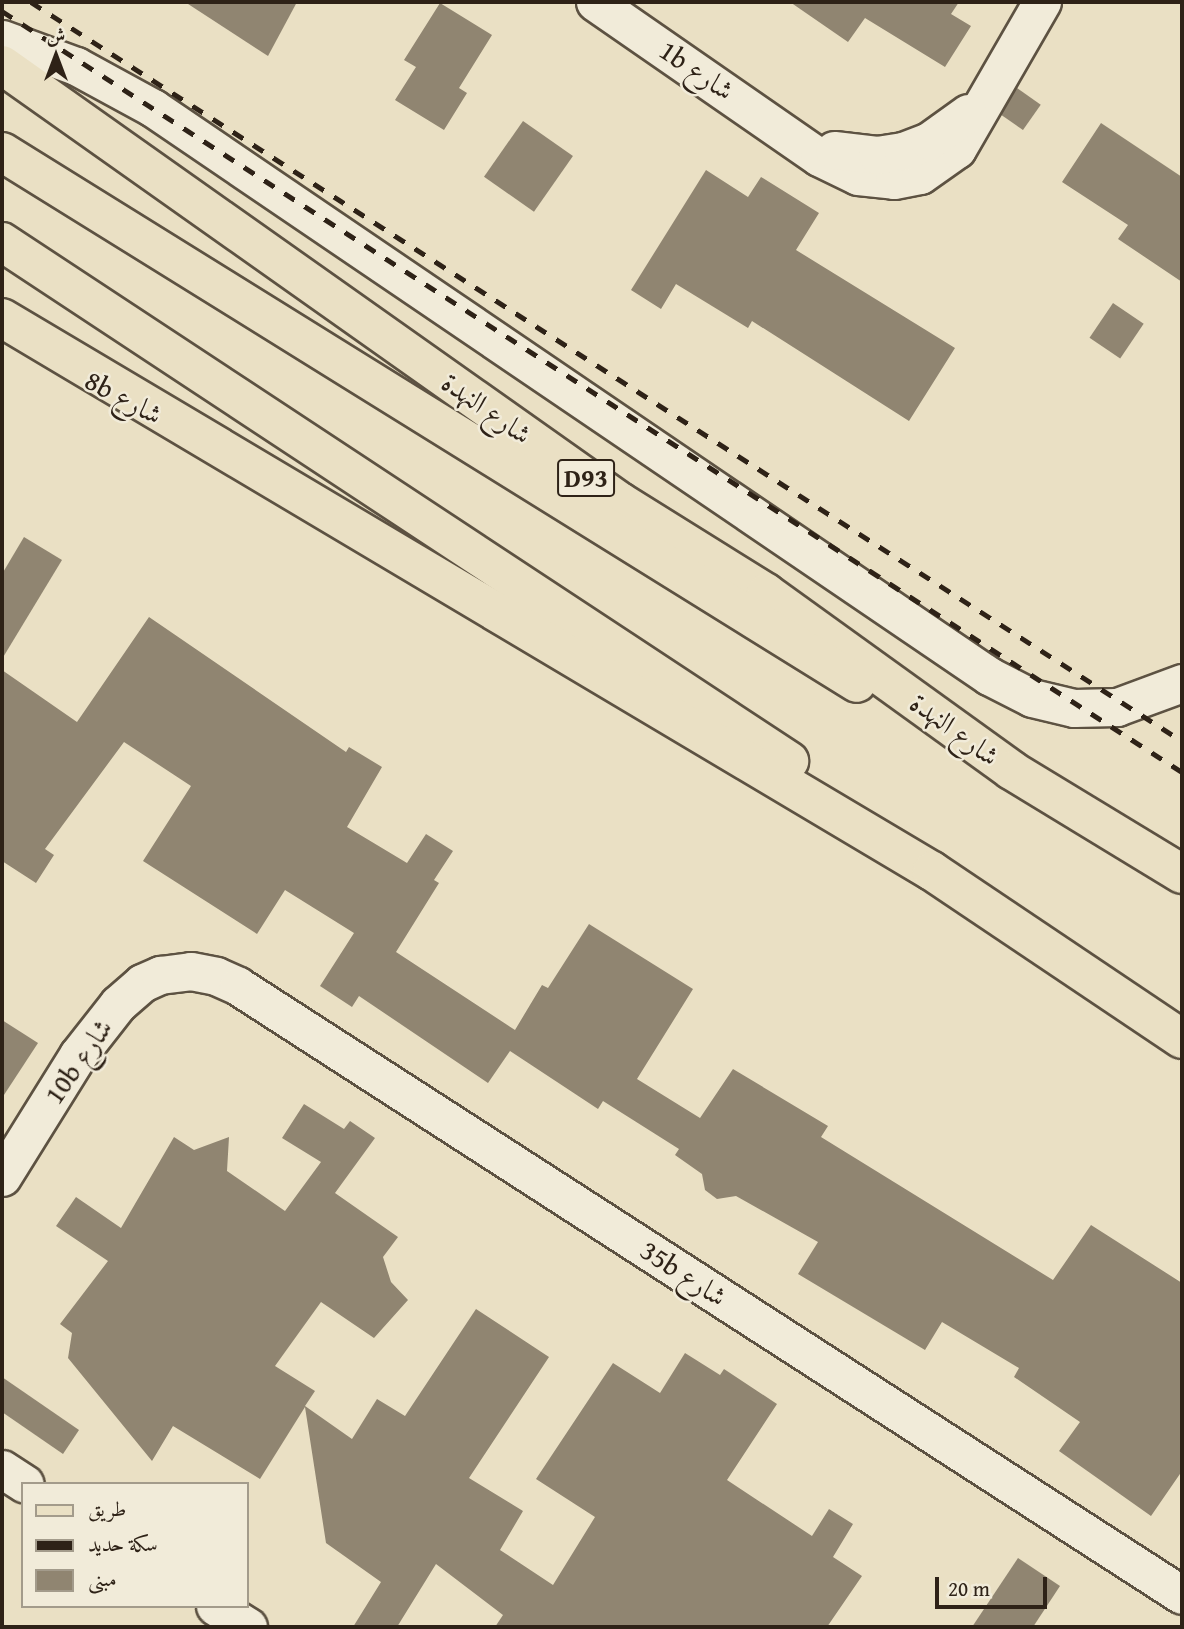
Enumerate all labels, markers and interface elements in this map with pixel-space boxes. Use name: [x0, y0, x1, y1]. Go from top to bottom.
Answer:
north arrow: [21, 21, 91, 91]
text: ش: [47, 21, 65, 49]
street label: 1b شارع: [653, 33, 741, 107]
street label: 8b شارع: [80, 363, 168, 431]
street label: شارع النهدة: [436, 365, 538, 451]
road number: D93: [556, 456, 616, 500]
street label: شارع النهدة: [904, 685, 1006, 773]
street label: 10b شارع: [37, 1012, 119, 1110]
street label: 35b شارع: [634, 1233, 734, 1313]
legend: [21, 1482, 248, 1608]
text: طريق: [88, 1493, 126, 1524]
text: سكة حديد: [88, 1528, 158, 1559]
scale bar: [939, 1562, 1051, 1606]
text: مبنى: [88, 1563, 117, 1594]
text: 20 m: [948, 1573, 990, 1604]

